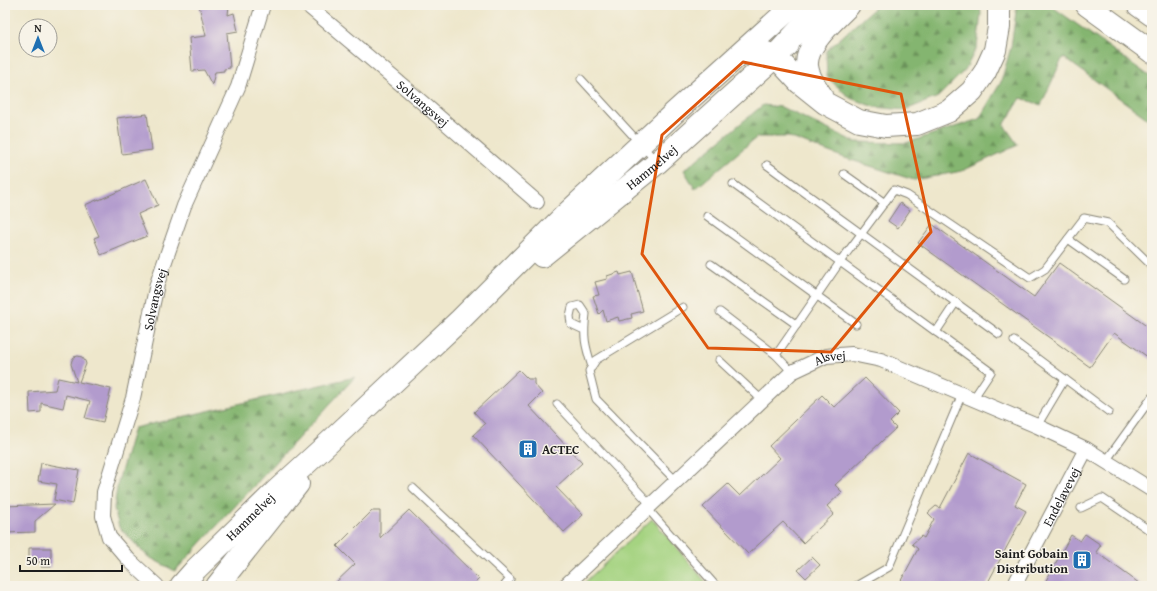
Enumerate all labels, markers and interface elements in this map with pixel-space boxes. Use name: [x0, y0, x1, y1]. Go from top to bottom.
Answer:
north arrow: [18, 18, 58, 58]
text: N: [34, 20, 42, 36]
street label: Solvangsvej: [392, 76, 453, 132]
street label: Hammelvej: [622, 140, 681, 194]
street label: Solvangsvej: [138, 266, 172, 332]
street label: Alsvej: [811, 346, 846, 370]
building icon: ACTEC: [517, 438, 539, 460]
place label: ACTEC: [542, 440, 579, 459]
street label: Endelavevej: [1038, 464, 1085, 530]
street label: Hammelvej: [222, 488, 279, 545]
place label: Saint Gobain Distribution: [995, 544, 1068, 578]
scale bar: [20, 547, 122, 573]
building icon: Saint Gobain Distribution: [1071, 549, 1093, 571]
text: 50 m: [26, 552, 50, 569]

